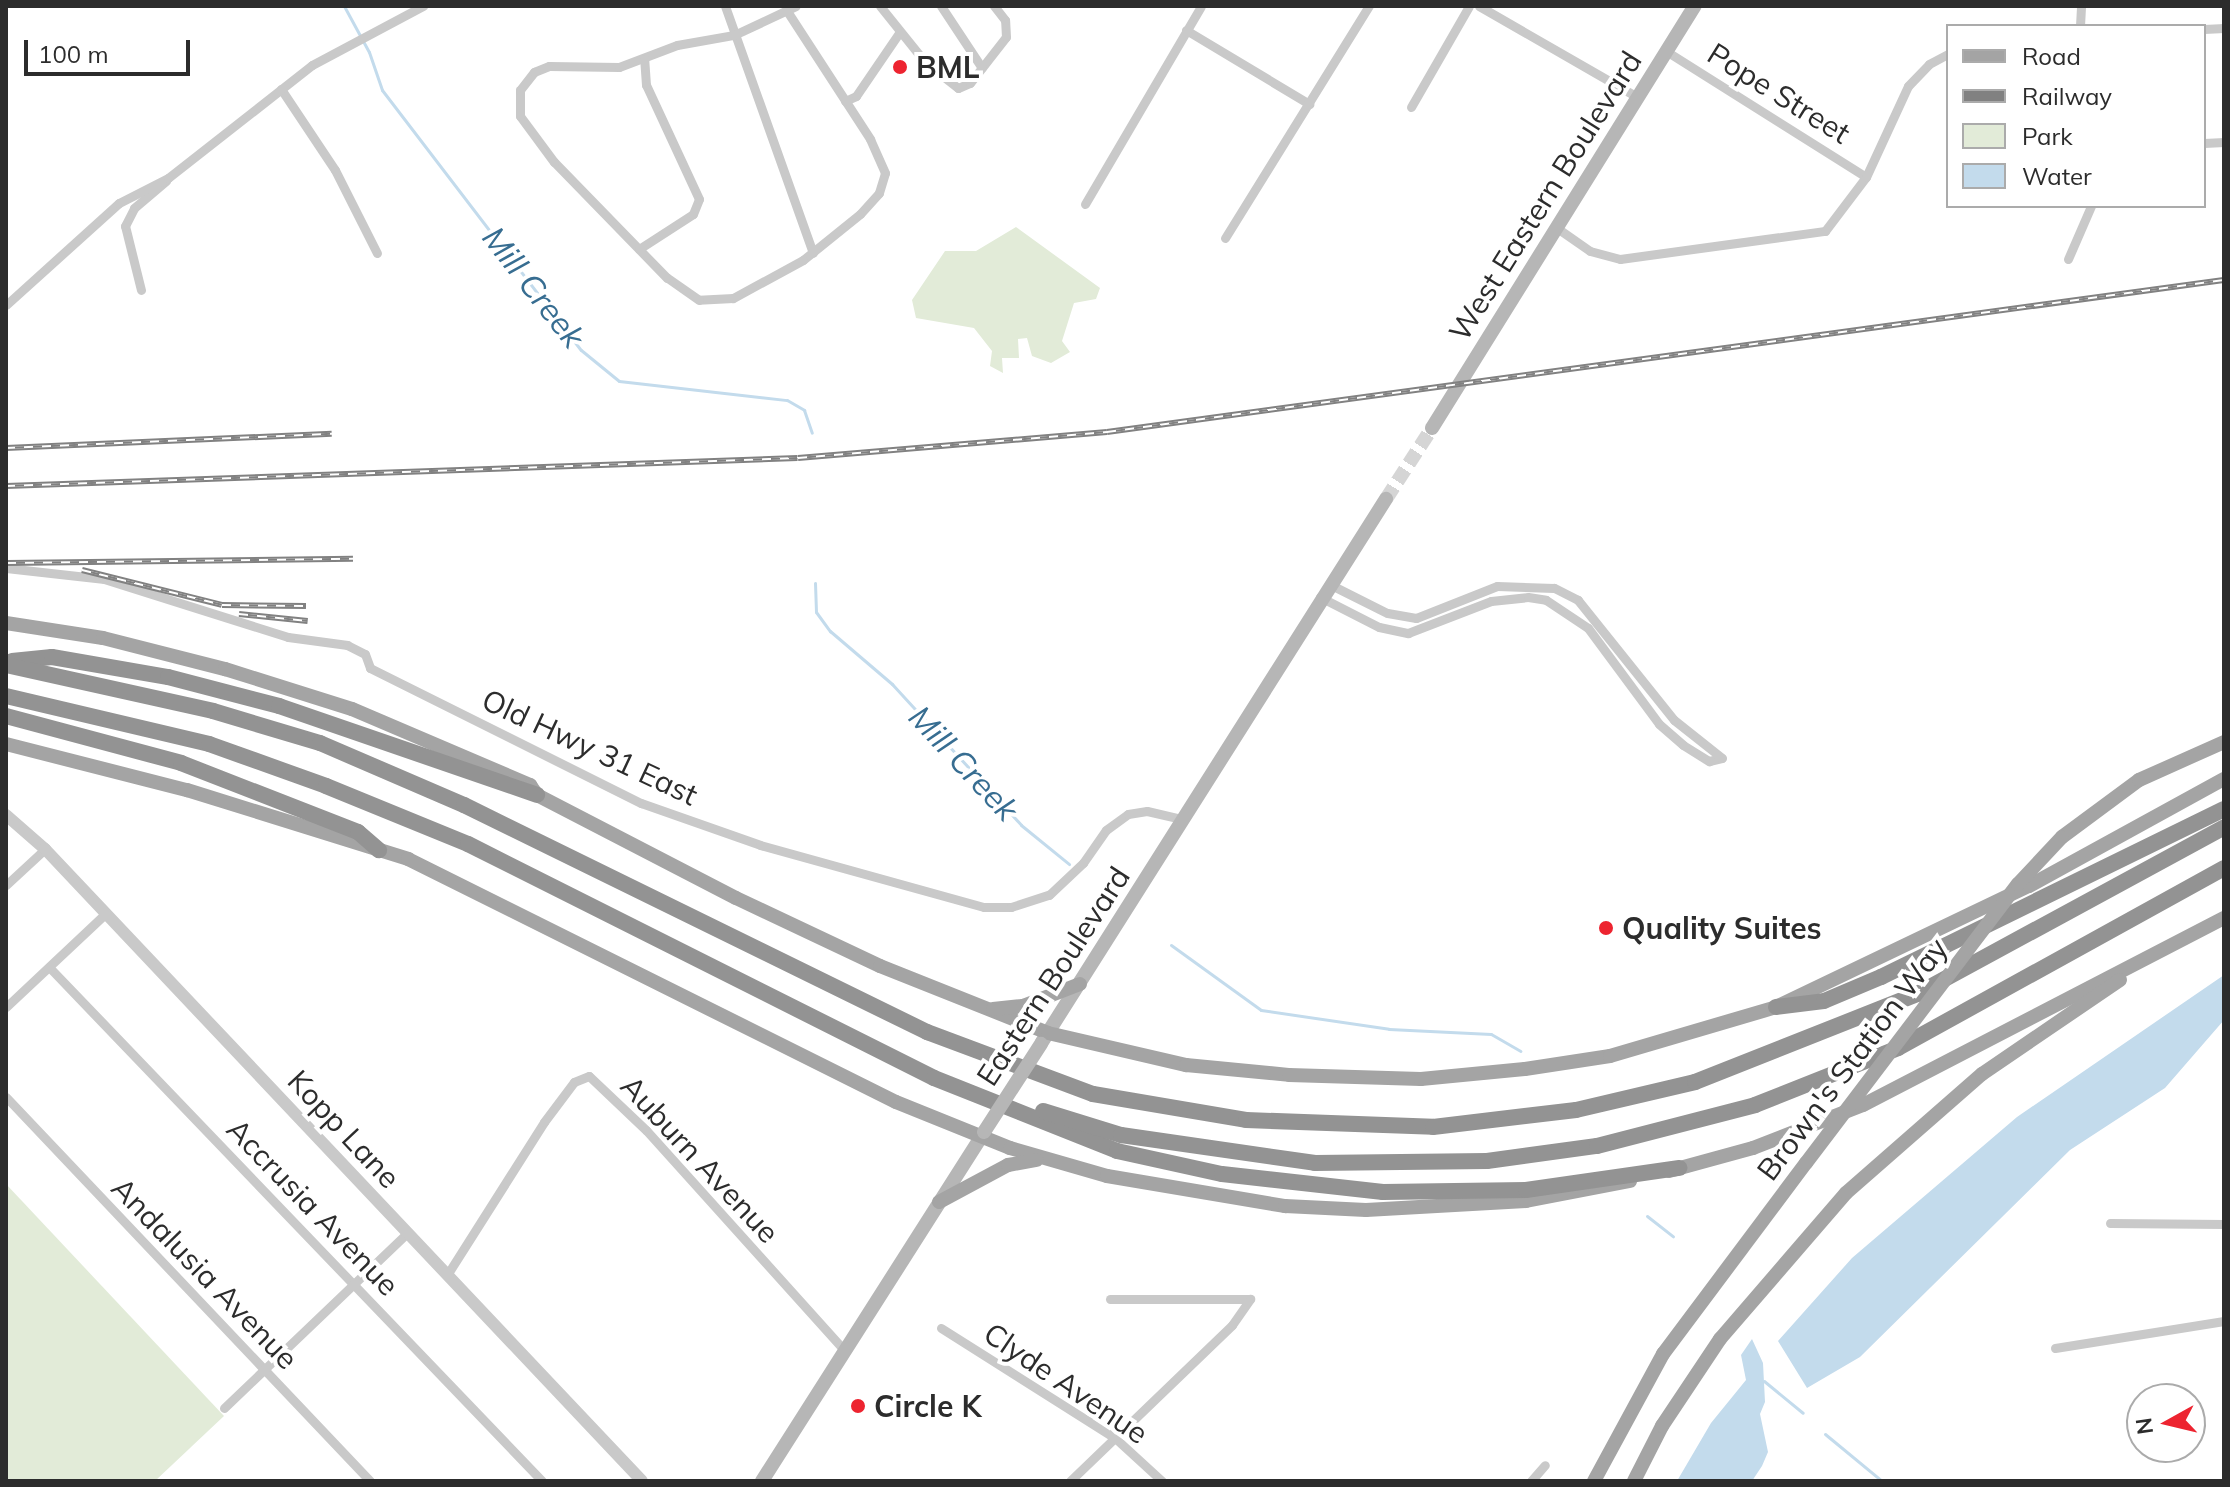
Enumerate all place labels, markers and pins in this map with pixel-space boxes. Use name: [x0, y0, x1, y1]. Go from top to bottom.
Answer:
place label: BML: [916, 49, 980, 85]
marker: BML: [891, 58, 909, 76]
place label: Quality Suites: [1622, 910, 1822, 946]
marker: Quality Suites: [1597, 919, 1615, 937]
place label: Circle K: [874, 1388, 982, 1424]
marker: Circle K: [849, 1397, 867, 1415]

